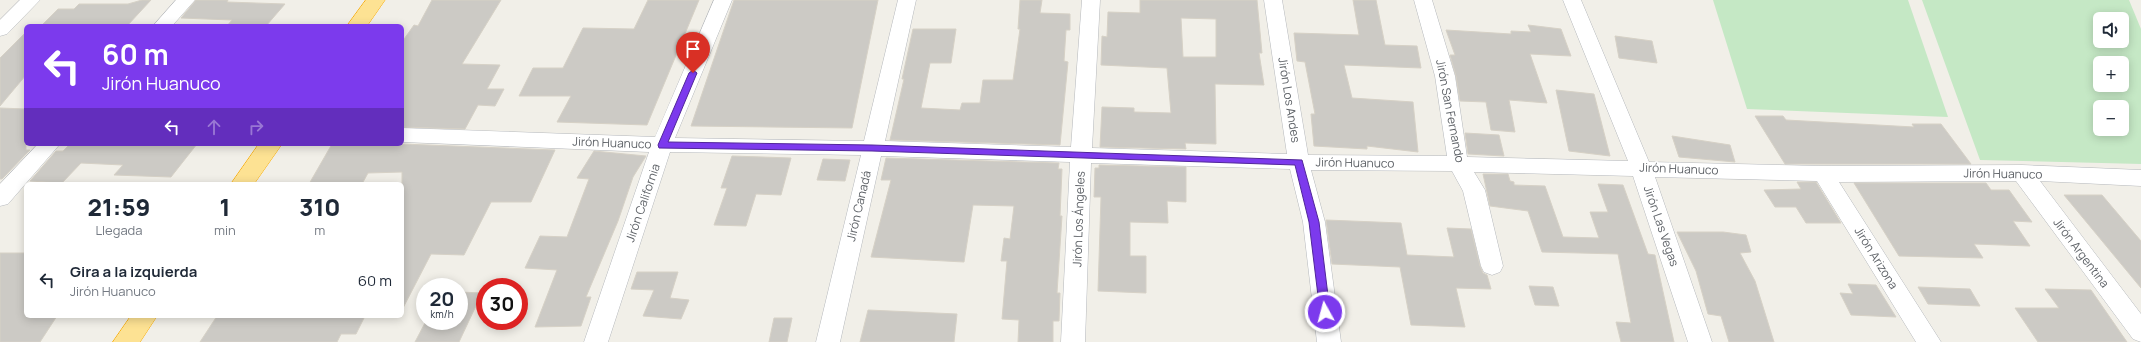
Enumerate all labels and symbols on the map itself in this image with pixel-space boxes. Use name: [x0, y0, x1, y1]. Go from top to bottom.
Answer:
pin: [676, 32, 710, 73]
street label: Jirón Los Andes: [1274, 56, 1305, 144]
street label: Jirón San Fernando: [1432, 58, 1469, 164]
street label: Jirón Huanuco: [572, 133, 652, 152]
street label: Jirón Huanuco: [1315, 153, 1395, 172]
street label: Jirón Huanuco: [1639, 159, 1719, 178]
street label: Jirón California: [621, 161, 664, 244]
street label: Jirón Huanuco: [1963, 164, 2043, 183]
street label: Jirón Canadá: [842, 169, 875, 243]
street label: Jirón Los Ángeles: [1068, 171, 1089, 267]
street label: Jirón Las Vegas: [1640, 183, 1683, 268]
street label: Jirón Argentina: [2050, 214, 2113, 291]
street label: Jirón Arizona: [1850, 223, 1902, 292]
speed limit sign: 30: [476, 278, 528, 330]
position arrow: [1304, 291, 1346, 333]

